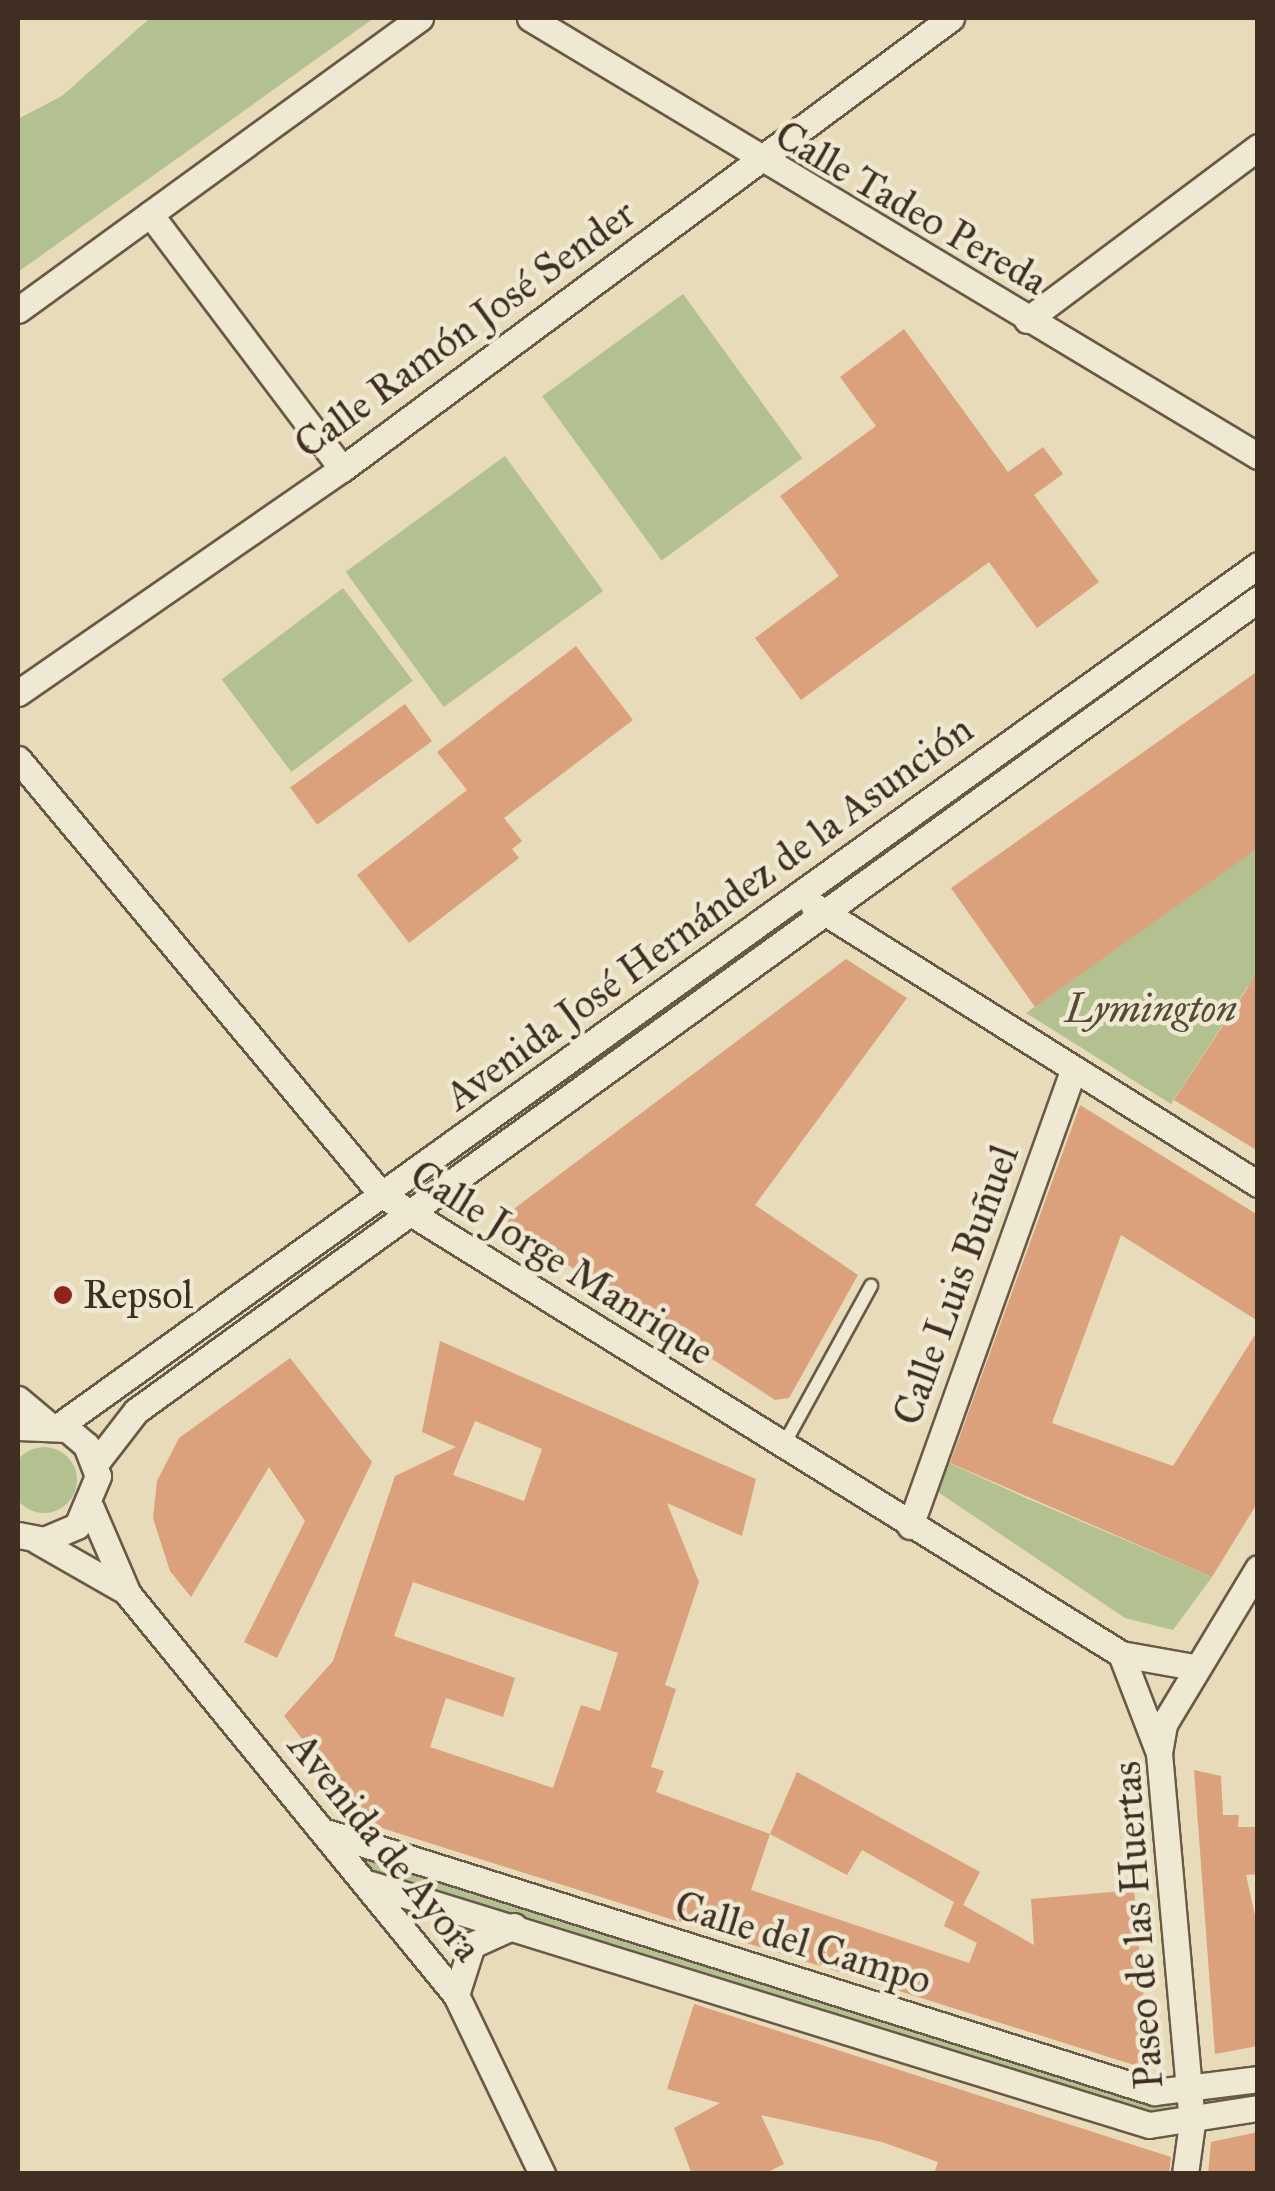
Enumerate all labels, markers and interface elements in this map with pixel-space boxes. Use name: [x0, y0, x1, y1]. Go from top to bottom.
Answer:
street label: Calle Tadeo Pereda: [767, 111, 1055, 305]
street label: Calle Ramón José Sender: [286, 189, 644, 469]
street label: Avenida José Hernández de la Asunción: [436, 705, 982, 1121]
park label: Lymington: [1065, 985, 1237, 1033]
street label: Calle Luis Buñuel: [883, 1139, 1029, 1431]
street label: Calle Jorge Manrique: [402, 1150, 722, 1376]
place label: Repsol: [83, 1271, 193, 1319]
marker: Repsol: [52, 1284, 74, 1306]
street label: Avenida de Ayora: [278, 1723, 492, 1971]
street label: Paseo de las Huertas: [1103, 1759, 1173, 2091]
street label: Calle del Campo: [669, 1881, 937, 2005]

